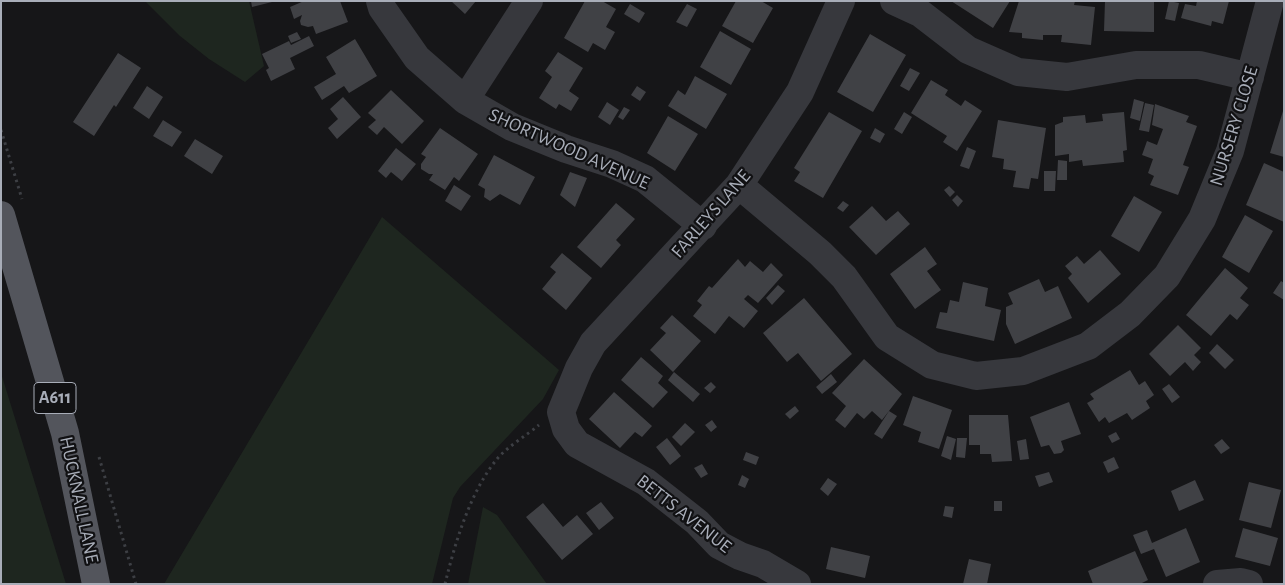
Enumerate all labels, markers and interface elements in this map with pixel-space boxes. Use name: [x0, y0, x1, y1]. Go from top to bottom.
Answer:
street label: NURSERY CLOSE: [1205, 63, 1263, 189]
street label: SHORTWOOD AVENUE: [485, 103, 653, 195]
street label: FARLEYS LANE: [666, 165, 756, 263]
road number: A611: [34, 382, 76, 413]
street label: HUCKNALL LANE: [54, 434, 104, 566]
street label: BETTS AVENUE: [632, 470, 736, 558]

